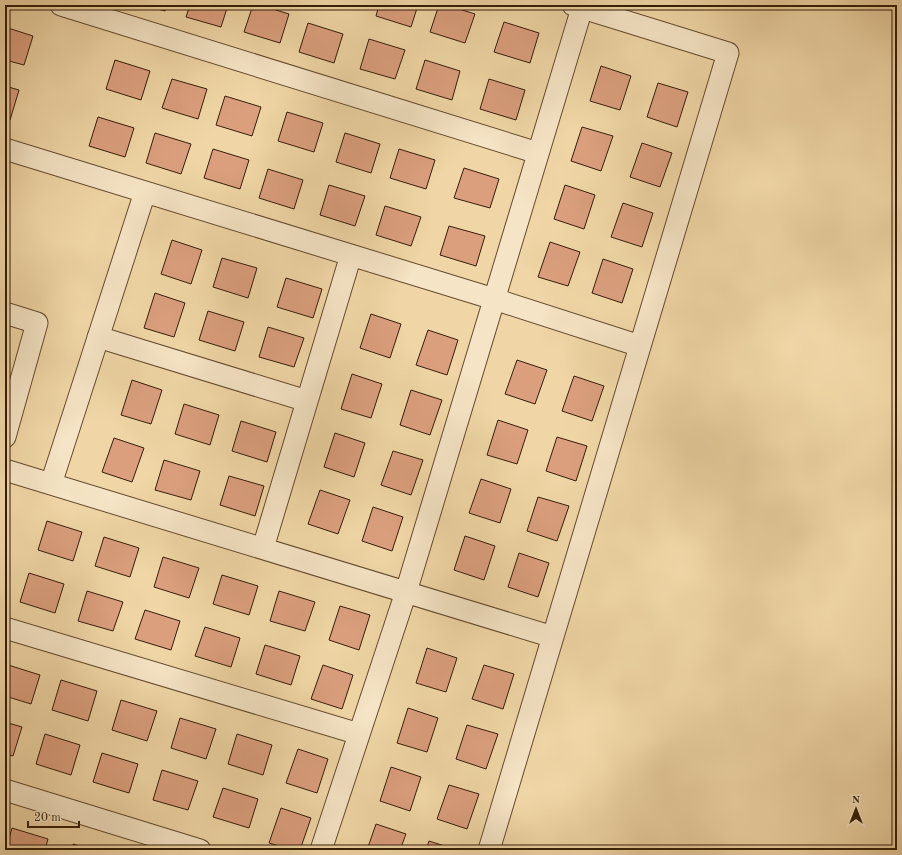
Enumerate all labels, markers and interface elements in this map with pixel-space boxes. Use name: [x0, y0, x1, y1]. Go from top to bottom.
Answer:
north arrow: [836, 789, 876, 829]
text: N: [852, 795, 861, 806]
scale bar: [28, 803, 79, 829]
text: 20 m: [34, 812, 61, 824]

